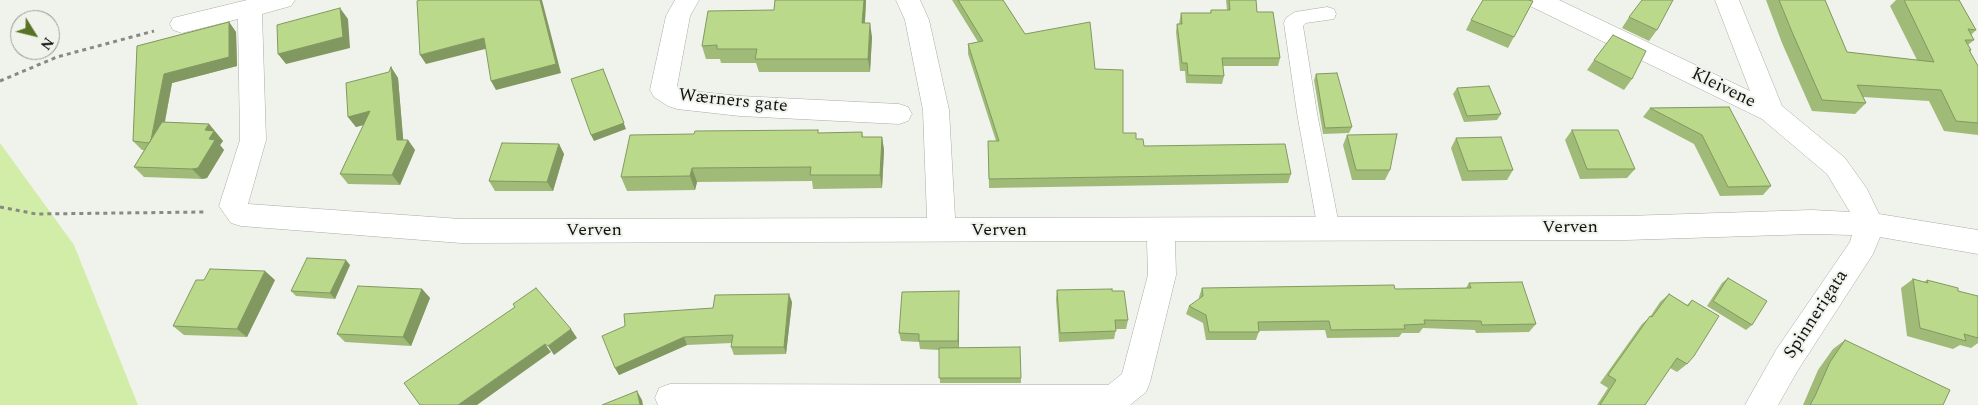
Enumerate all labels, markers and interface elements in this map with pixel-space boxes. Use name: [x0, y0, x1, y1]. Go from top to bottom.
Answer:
north arrow: [10, 10, 60, 60]
text: N: [35, 33, 59, 54]
street label: Kleivene: [1687, 64, 1759, 114]
street label: Wærners gate: [677, 86, 789, 118]
street label: Verven: [1542, 217, 1598, 239]
street label: Verven: [566, 220, 622, 242]
street label: Verven: [971, 220, 1027, 242]
street label: Spinnerigata: [1780, 267, 1854, 363]

